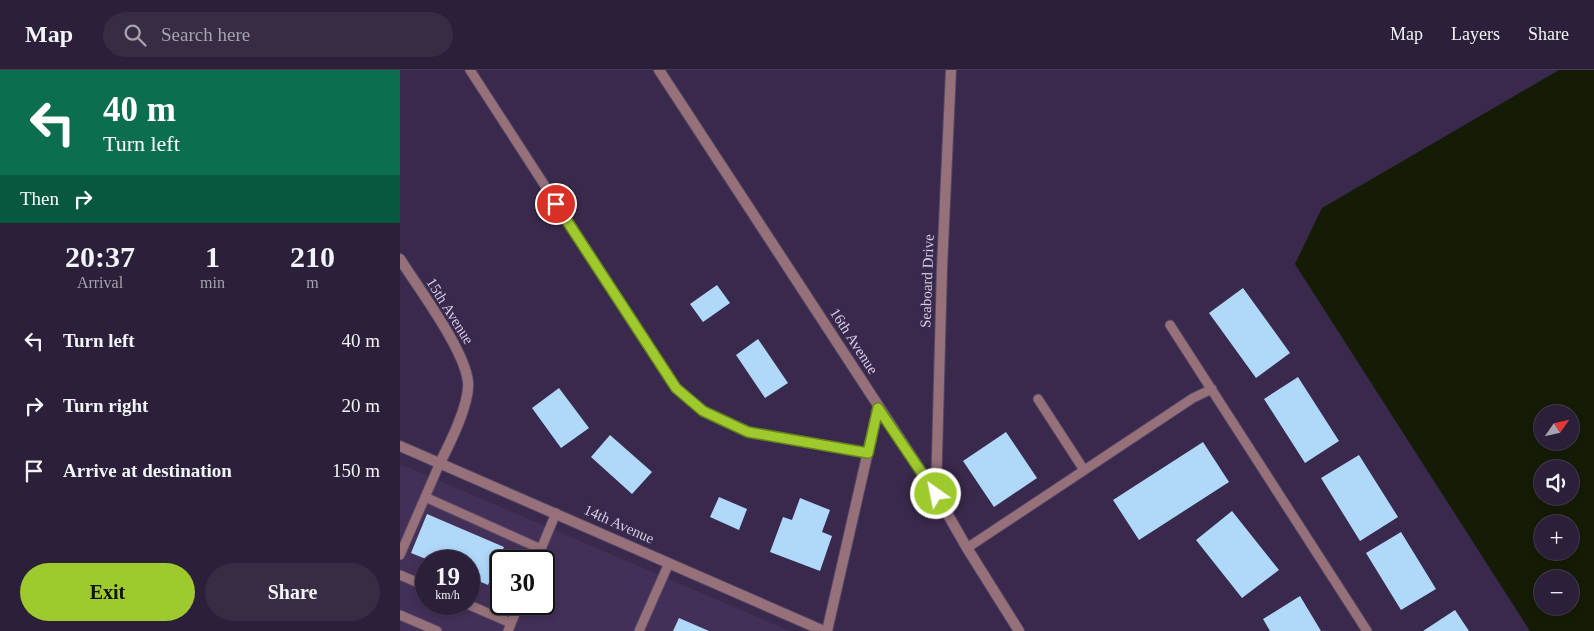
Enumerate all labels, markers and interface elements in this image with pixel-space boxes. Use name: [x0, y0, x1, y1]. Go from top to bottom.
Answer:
search box: [103, 12, 453, 57]
text: Map: [25, 21, 73, 47]
icon: search: [121, 21, 149, 49]
text: Search here: [161, 24, 250, 45]
text: Map: [1390, 24, 1423, 44]
text: Layers: [1451, 24, 1500, 44]
text: Share: [1528, 24, 1569, 44]
icon: left: [20, 90, 85, 155]
text: 40 m: [103, 90, 176, 129]
text: Turn left: [103, 131, 180, 156]
pin: [535, 183, 577, 225]
icon: right: [69, 185, 97, 213]
text: Then: [20, 188, 59, 209]
icon: arrive: [542, 190, 570, 218]
street label: Seaboard Drive: [917, 234, 937, 328]
text: 20:37: [65, 240, 135, 273]
text: 1: [205, 240, 220, 273]
text: 210: [290, 240, 335, 273]
text: Arrival: [77, 274, 123, 291]
text: min: [200, 274, 225, 291]
text: m: [306, 274, 319, 291]
street label: 15th Avenue: [423, 275, 477, 347]
street label: 16th Avenue: [827, 305, 881, 377]
icon: left: [20, 327, 48, 355]
text: Turn left: [63, 330, 135, 351]
text: 40 m: [341, 330, 380, 351]
icon: right: [20, 392, 48, 420]
text: Turn right: [63, 395, 148, 416]
text: 20 m: [341, 395, 380, 416]
north arrow: [1534, 405, 1579, 450]
map controls: [1534, 405, 1579, 615]
icon: arrive: [20, 457, 48, 485]
text: Arrive at destination: [63, 460, 232, 481]
text: 150 m: [332, 460, 380, 481]
button: sound: [1534, 460, 1579, 505]
position arrow: [909, 467, 961, 519]
street label: 14th Avenue: [581, 501, 657, 547]
button: +: [1534, 515, 1579, 560]
speed limit sign: 30: [490, 550, 555, 615]
button: Exit: [20, 563, 195, 621]
button: Share: [205, 563, 380, 621]
text: 19: [435, 563, 460, 590]
button: −: [1534, 570, 1579, 615]
text: km/h: [435, 588, 460, 602]

